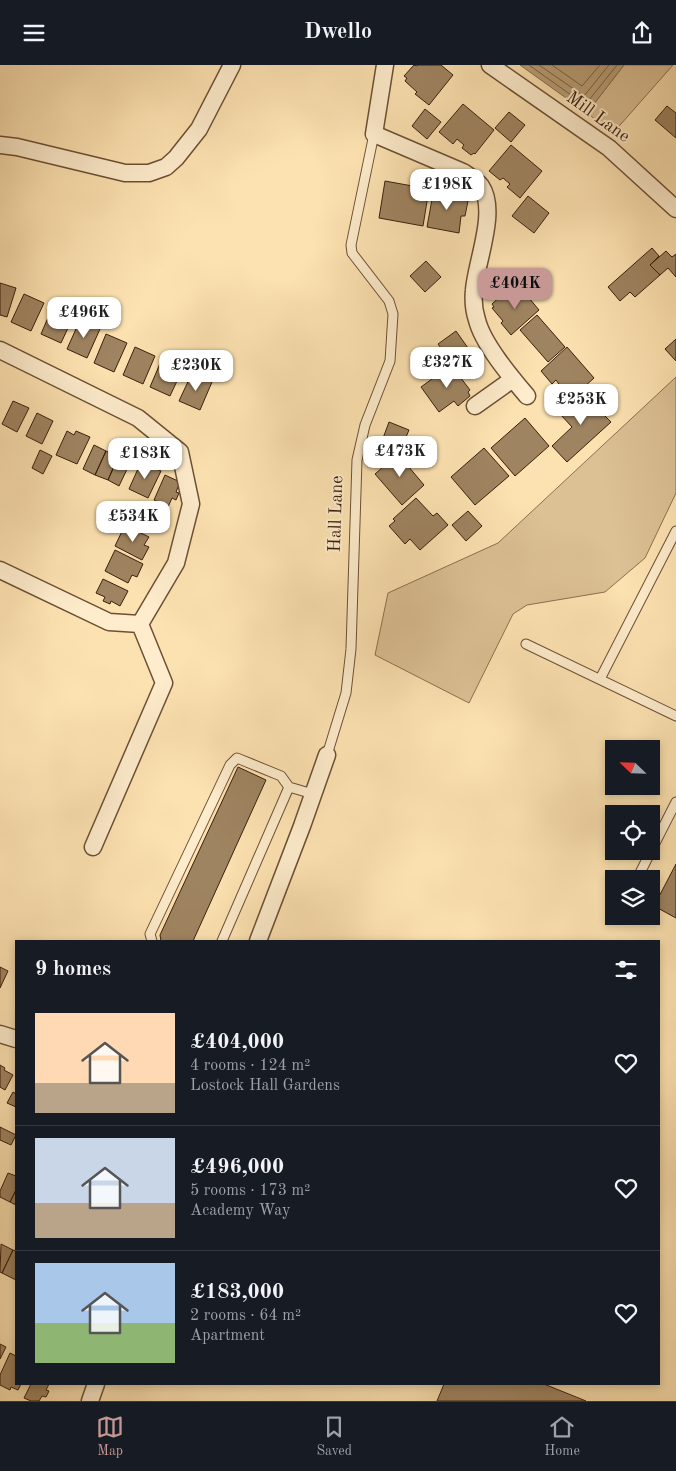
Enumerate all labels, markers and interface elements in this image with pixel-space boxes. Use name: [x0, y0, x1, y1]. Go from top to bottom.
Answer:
icon: menu: [20, 19, 48, 47]
icon: share: [628, 19, 656, 47]
text: Dwello: [304, 21, 372, 43]
street label: Mill Lane: [563, 88, 633, 146]
pin: £198K: [412, 169, 482, 211]
text: £198K: [421, 177, 473, 193]
pin: £404K: [480, 267, 550, 310]
text: £404K: [489, 276, 541, 292]
pin: £496K: [49, 297, 119, 339]
text: £496K: [58, 305, 110, 321]
pin: £327K: [412, 347, 482, 389]
pin: £230K: [161, 349, 231, 392]
text: £327K: [421, 355, 473, 371]
text: £230K: [170, 358, 222, 374]
pin: £253K: [546, 383, 616, 426]
text: £253K: [555, 392, 607, 408]
pin: £473K: [365, 435, 435, 478]
pin: £183K: [110, 437, 180, 480]
text: £473K: [374, 444, 426, 460]
text: £183K: [119, 446, 171, 462]
street label: Hall Lane: [326, 475, 346, 553]
pin: £534K: [98, 501, 168, 543]
text: £534K: [107, 509, 159, 525]
north arrow: [605, 740, 660, 795]
map controls: [605, 740, 660, 925]
button: locate: [605, 805, 660, 860]
button: layers: [605, 870, 660, 925]
icon: filters: [612, 956, 640, 984]
text: 9 homes: [35, 959, 111, 980]
text: £404,000: [190, 1032, 284, 1053]
icon: home: [75, 1033, 135, 1093]
icon: heart: [612, 1049, 640, 1077]
text: 4 rooms · 124 m²: [190, 1058, 310, 1074]
text: Lostock Hall Gardens: [190, 1078, 340, 1094]
text: £496,000: [190, 1157, 284, 1178]
icon: home: [75, 1158, 135, 1218]
icon: heart: [612, 1174, 640, 1202]
text: 5 rooms · 173 m²: [190, 1183, 310, 1199]
text: Academy Way: [190, 1203, 290, 1219]
text: £183,000: [190, 1282, 284, 1303]
icon: home: [75, 1283, 135, 1343]
icon: heart: [612, 1299, 640, 1327]
text: 2 rooms · 64 m²: [190, 1308, 301, 1324]
text: Apartment: [190, 1328, 265, 1344]
tab: Map: [96, 1413, 124, 1460]
tab: Saved: [316, 1413, 352, 1460]
tab: Home: [544, 1413, 580, 1460]

